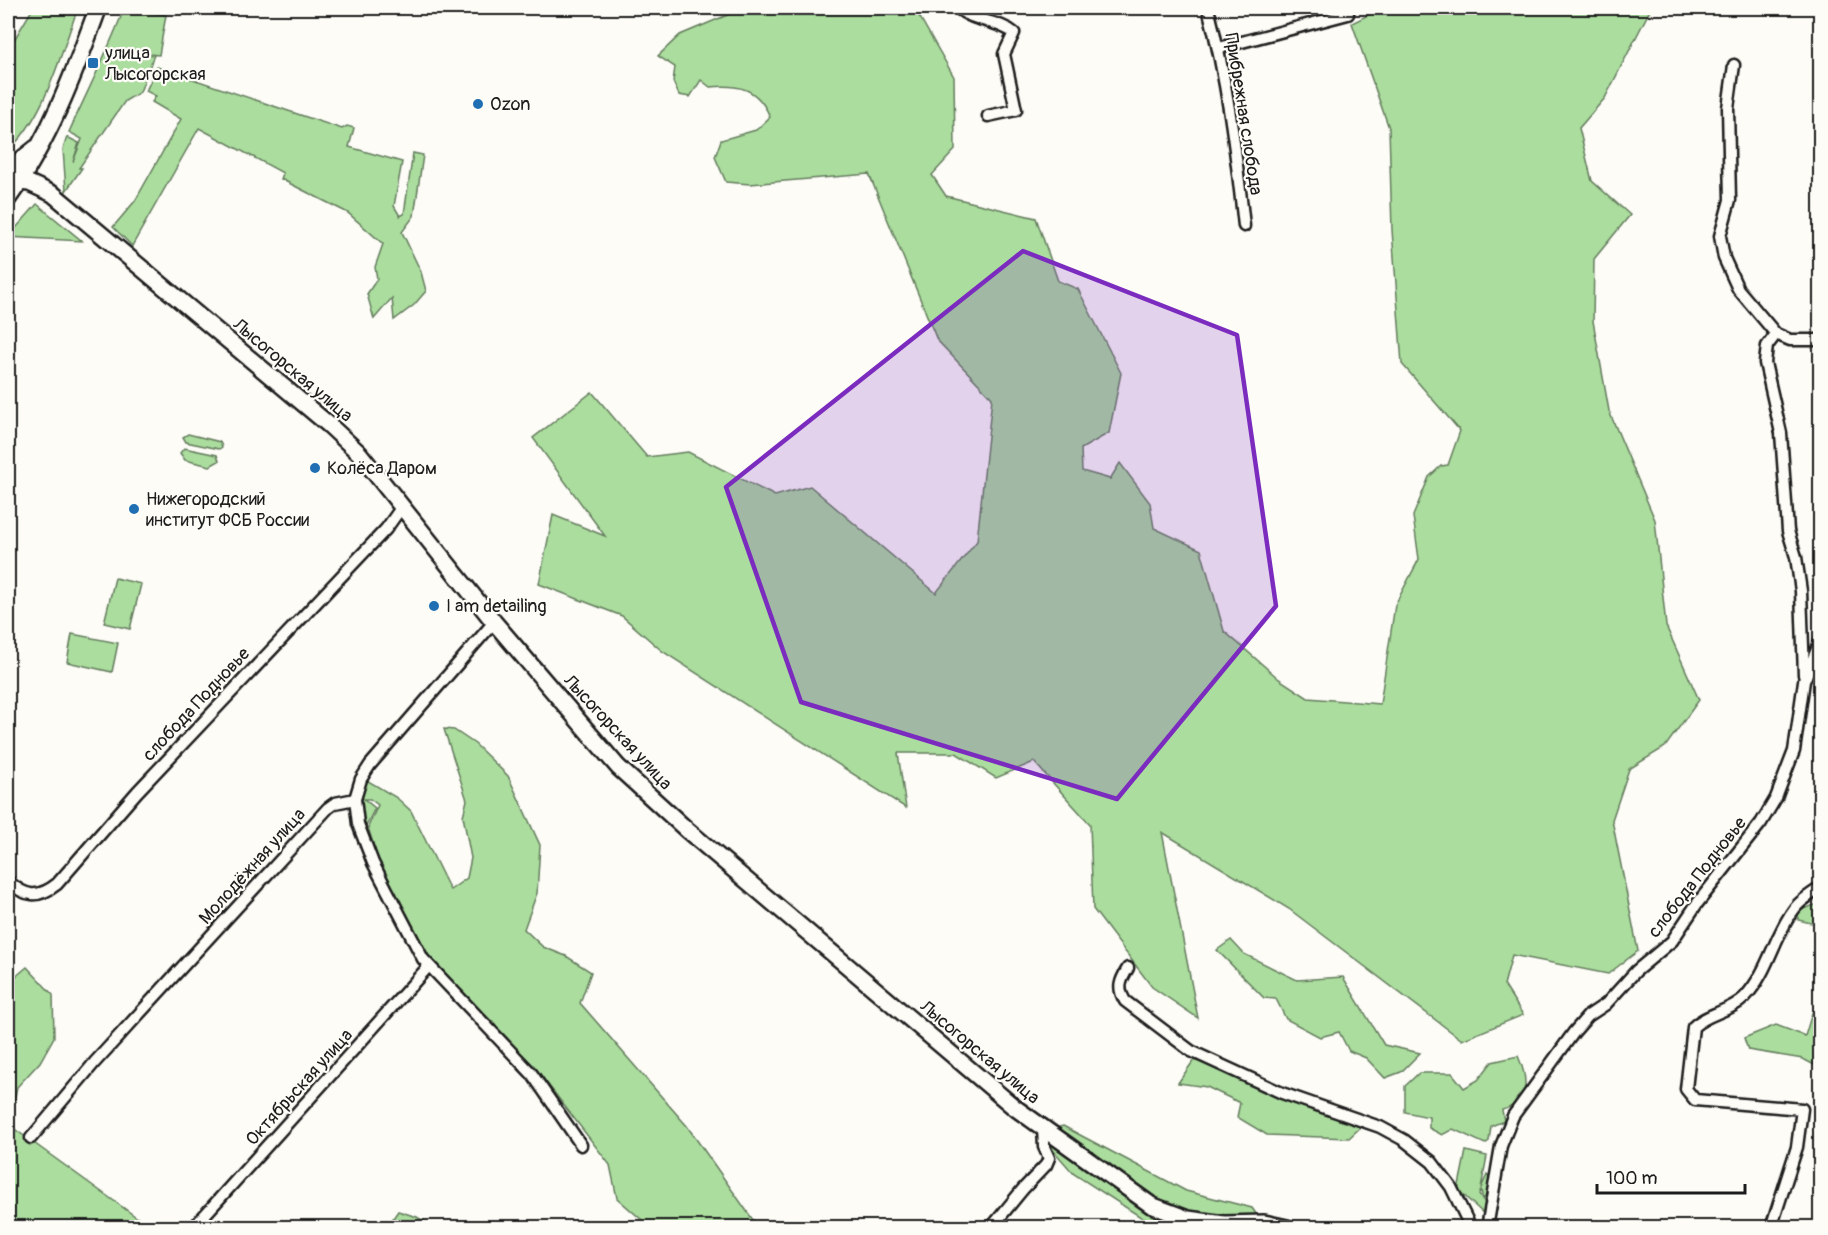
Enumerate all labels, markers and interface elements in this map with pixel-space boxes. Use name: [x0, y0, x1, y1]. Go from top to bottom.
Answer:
street label: Прибрежная слобода: [1219, 31, 1268, 197]
place label: улица Лысогорская: [104, 42, 206, 86]
marker: улица Лысогорская: [86, 56, 100, 70]
place label: Ozon: [490, 93, 530, 116]
marker: Ozon: [471, 97, 485, 111]
street label: Лысогорская улица: [227, 313, 357, 427]
place label: Колёса Даром: [327, 457, 437, 480]
marker: Колёса Даром: [308, 461, 322, 475]
place label: Нижегородский институт ФСБ России: [146, 488, 309, 532]
marker: Нижегородский институт ФСБ России: [127, 502, 141, 516]
place label: I am detailing: [446, 595, 547, 618]
marker: I am detailing: [427, 599, 441, 613]
street label: слобода Подновье: [138, 643, 255, 766]
street label: Лысогорская улица: [558, 669, 677, 795]
street label: Молодёжная улица: [194, 804, 311, 929]
street label: слобода Подновье: [1643, 812, 1752, 942]
street label: Лысогорская улица: [914, 995, 1044, 1109]
street label: Октябрьская улица: [241, 1024, 358, 1151]
scale bar: [1597, 1157, 1746, 1195]
text: 100 m: [1606, 1167, 1658, 1190]

